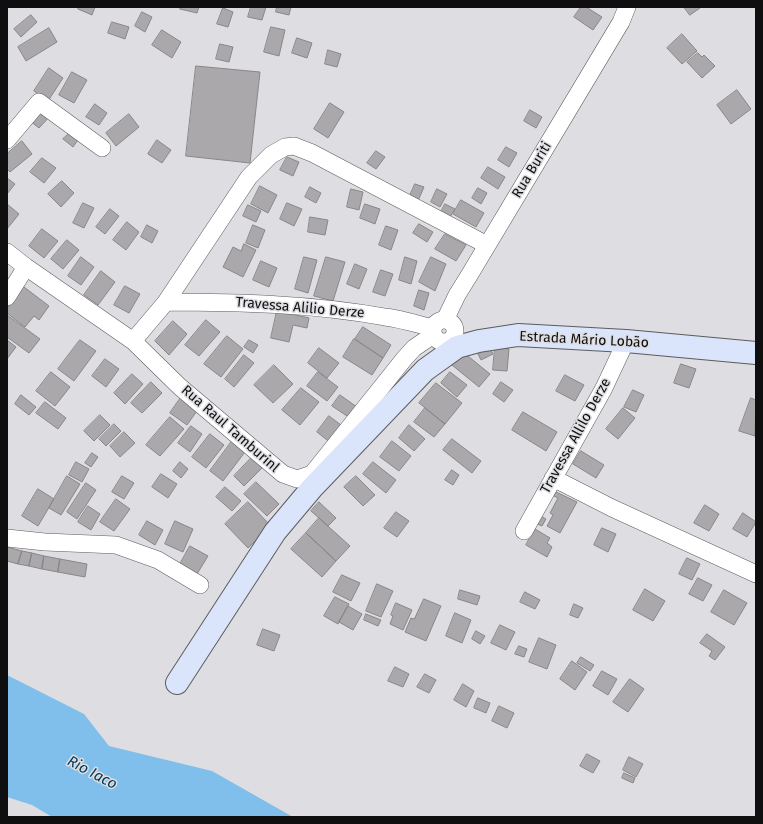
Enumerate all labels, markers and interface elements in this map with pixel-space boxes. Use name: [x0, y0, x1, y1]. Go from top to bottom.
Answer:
street label: Rua Buriti: [509, 139, 555, 201]
street label: Travessa Alilio Derze: [235, 294, 365, 322]
street label: Estrada Mário Lobão: [519, 328, 649, 352]
street label: Travessa Allilo Derze: [537, 375, 615, 497]
street label: Rua Raul Tamburinl: [178, 382, 282, 476]
water label: Rio Iaco: [64, 752, 120, 794]

